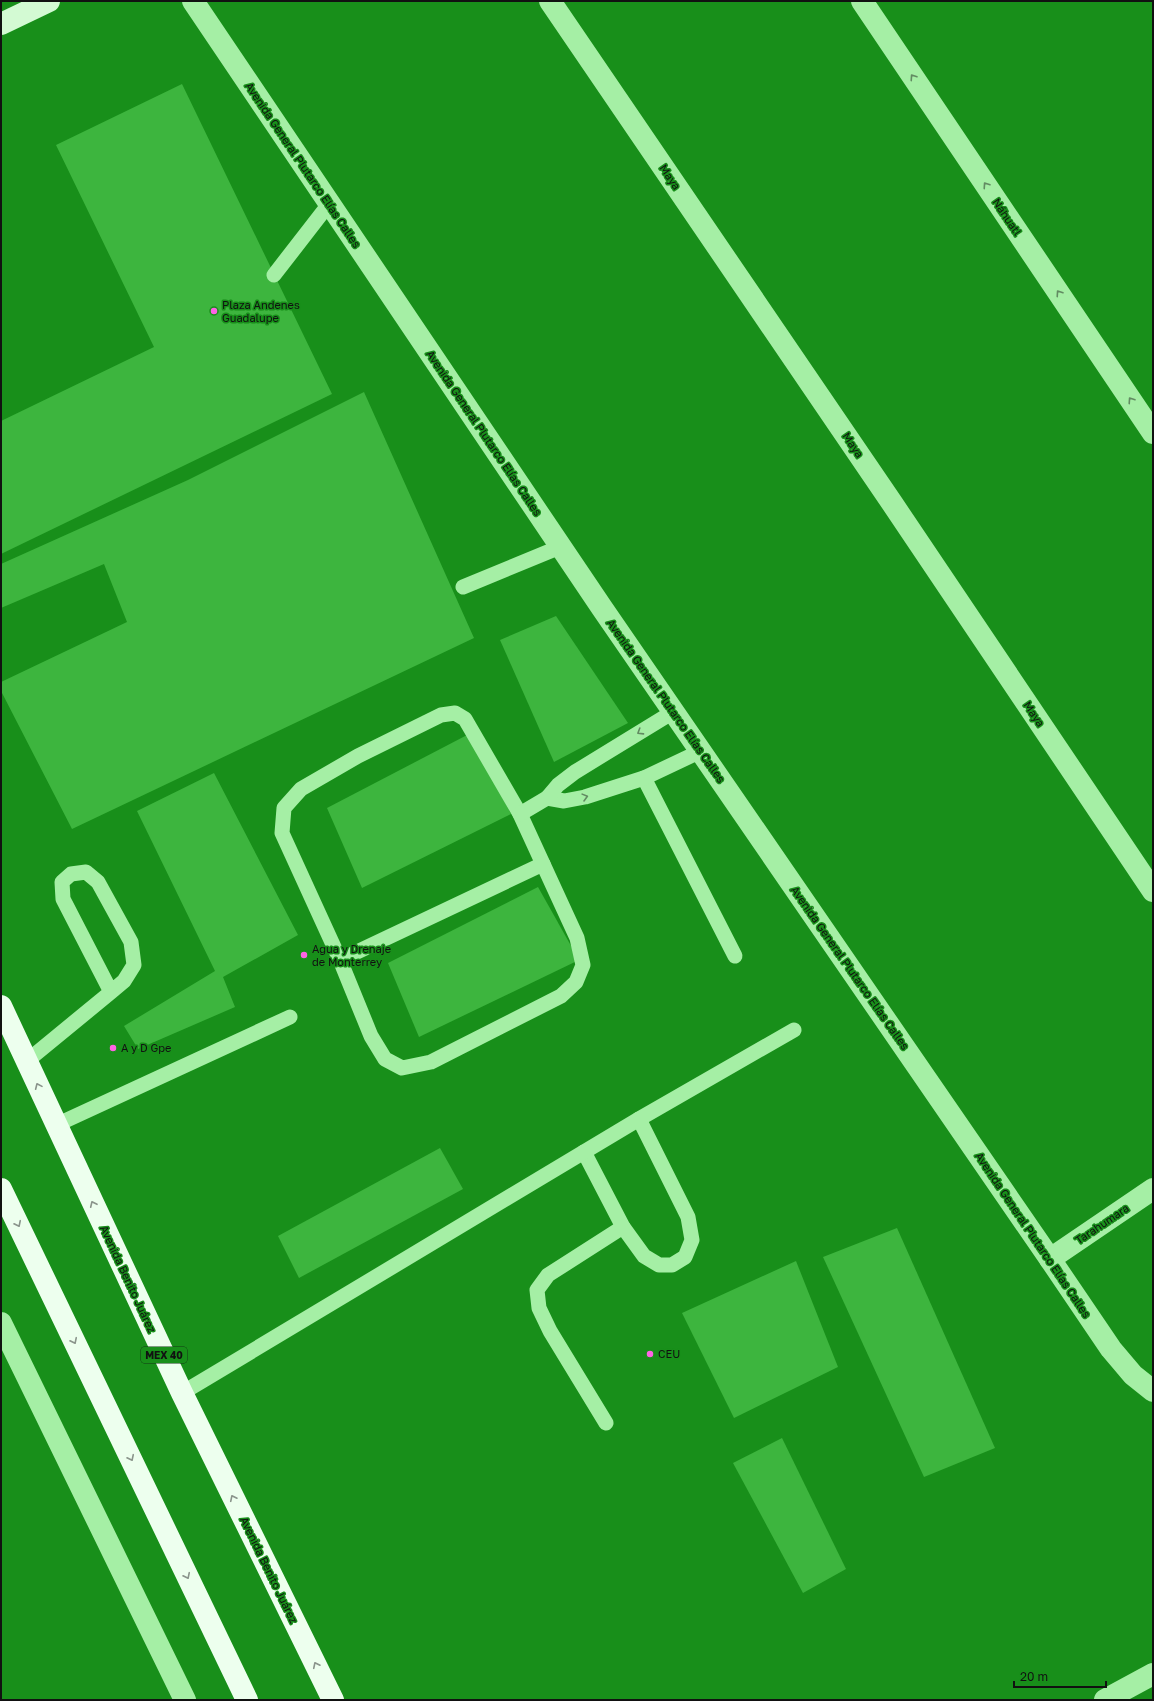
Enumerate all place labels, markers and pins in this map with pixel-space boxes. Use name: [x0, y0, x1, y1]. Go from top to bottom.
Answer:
place label: Plaza Andenes Guadalupe: [222, 298, 300, 324]
marker: Plaza Andenes Guadalupe: [209, 306, 219, 316]
place label: Agua y Drenaje de Monterrey: [312, 942, 391, 968]
marker: Agua y Drenaje de Monterrey: [299, 950, 309, 960]
place label: A y D Gpe: [121, 1041, 171, 1054]
marker: A y D Gpe: [108, 1043, 118, 1053]
place label: CEU: [658, 1347, 680, 1360]
marker: CEU: [645, 1349, 655, 1359]

